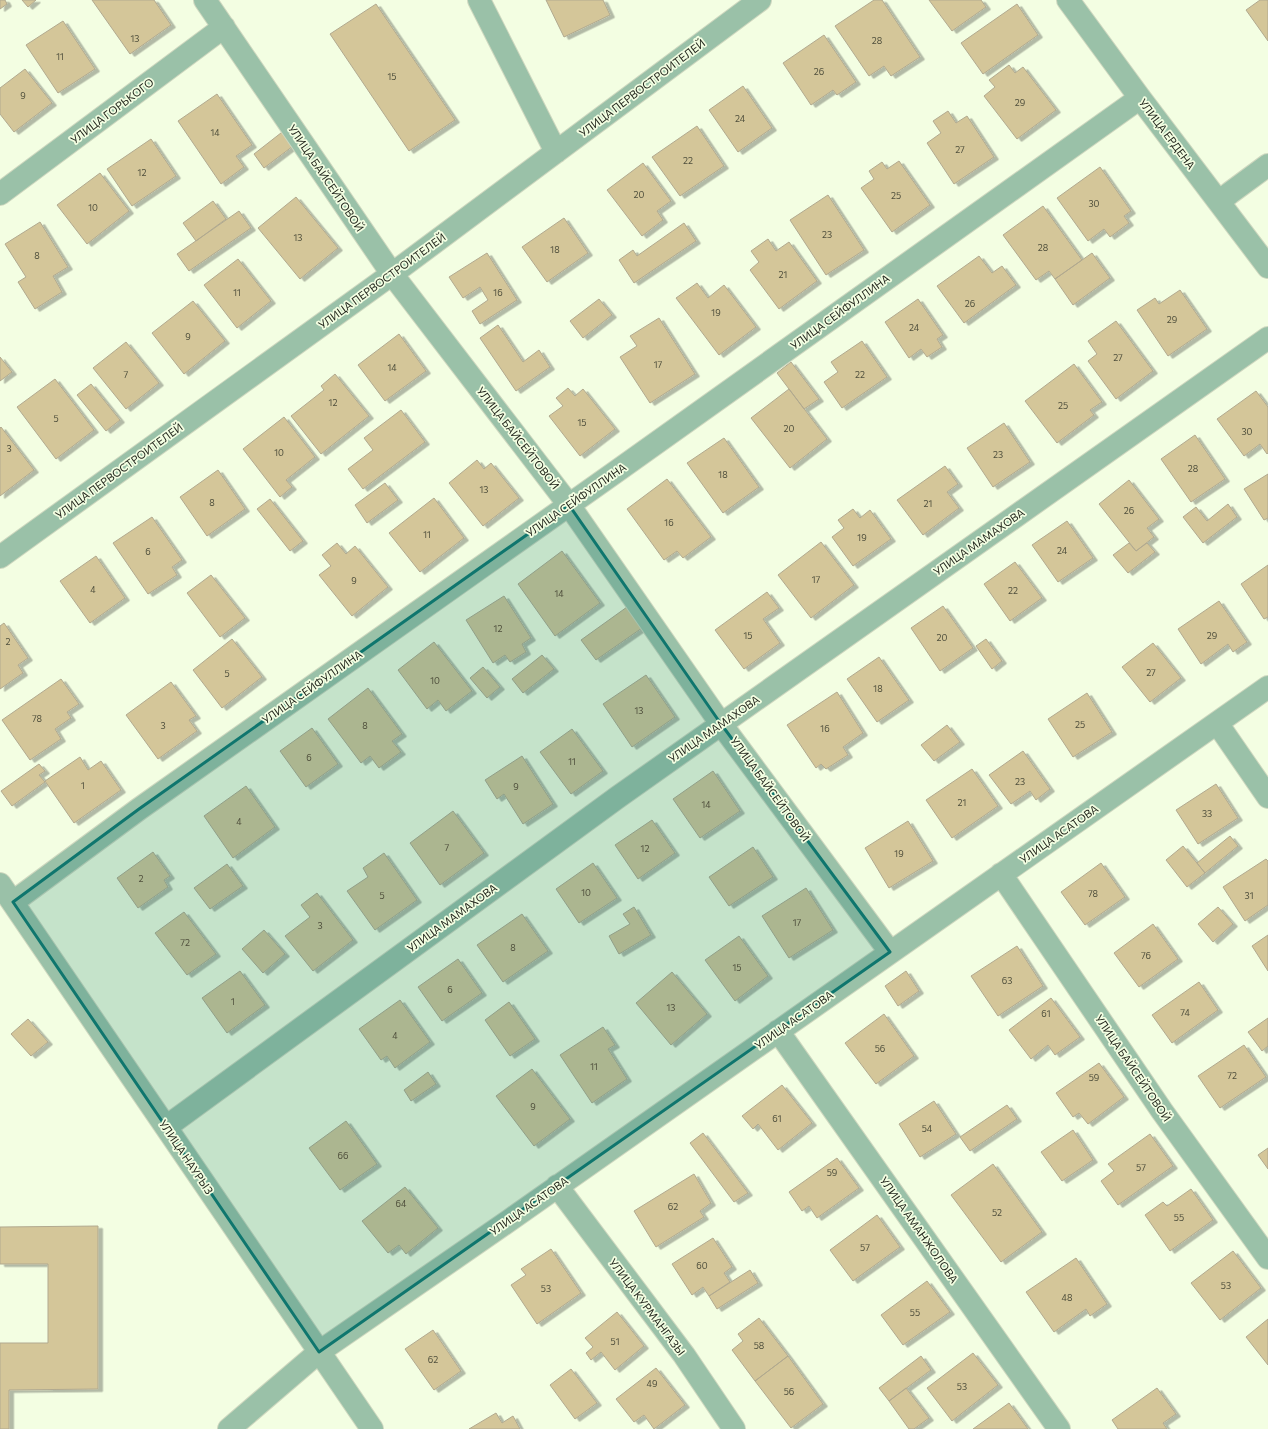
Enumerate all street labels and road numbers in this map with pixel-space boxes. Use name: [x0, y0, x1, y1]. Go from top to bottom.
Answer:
street label: УЛИЦА ПЕРВОСТРОИТЕЛЕЙ: [576, 35, 707, 139]
street label: УЛИЦА ГОРЬКОГО: [68, 75, 156, 146]
street label: УЛИЦА ЕРДЕНА: [1137, 96, 1198, 172]
street label: УЛИЦА БАЙСЕЙТОВОЙ: [286, 121, 368, 234]
street label: УЛИЦА ПЕРВОСТРОИТЕЛЕЙ: [315, 229, 448, 331]
street label: УЛИЦА СЕЙФУЛЛИНА: [787, 270, 892, 352]
street label: УЛИЦА БАЙСЕЙТОВОЙ: [474, 383, 563, 491]
street label: УЛИЦА ПЕРВОСТРОИТЕЛЕЙ: [52, 419, 185, 521]
street label: УЛИЦА СЕЙФУЛЛИНА: [522, 459, 629, 539]
street label: УЛИЦА МАМАХОВА: [931, 505, 1027, 578]
street label: УЛИЦА СЕЙФУЛЛИНА: [258, 646, 365, 726]
street label: УЛИЦА МАМАХОВА: [666, 692, 762, 765]
street label: УЛИЦА БАЙСЕЙТОВОЙ: [728, 733, 814, 844]
street label: УЛИЦА АСАТОВА: [1017, 801, 1101, 866]
street label: УЛИЦА МАМАХОВА: [404, 880, 500, 955]
street label: УЛИЦА АСАТОВА: [752, 987, 836, 1052]
street label: УЛИЦА БАЙСЕЙТОВОЙ: [1093, 1011, 1175, 1124]
street label: УЛИЦА НАУРЫЗ: [157, 1117, 216, 1196]
street label: УЛИЦА АСАТОВА: [487, 1173, 571, 1238]
street label: УЛИЦА АМАНЖОЛОВА: [878, 1174, 961, 1286]
street label: УЛИЦА КУРМАНГАЗЫ: [607, 1256, 688, 1358]

